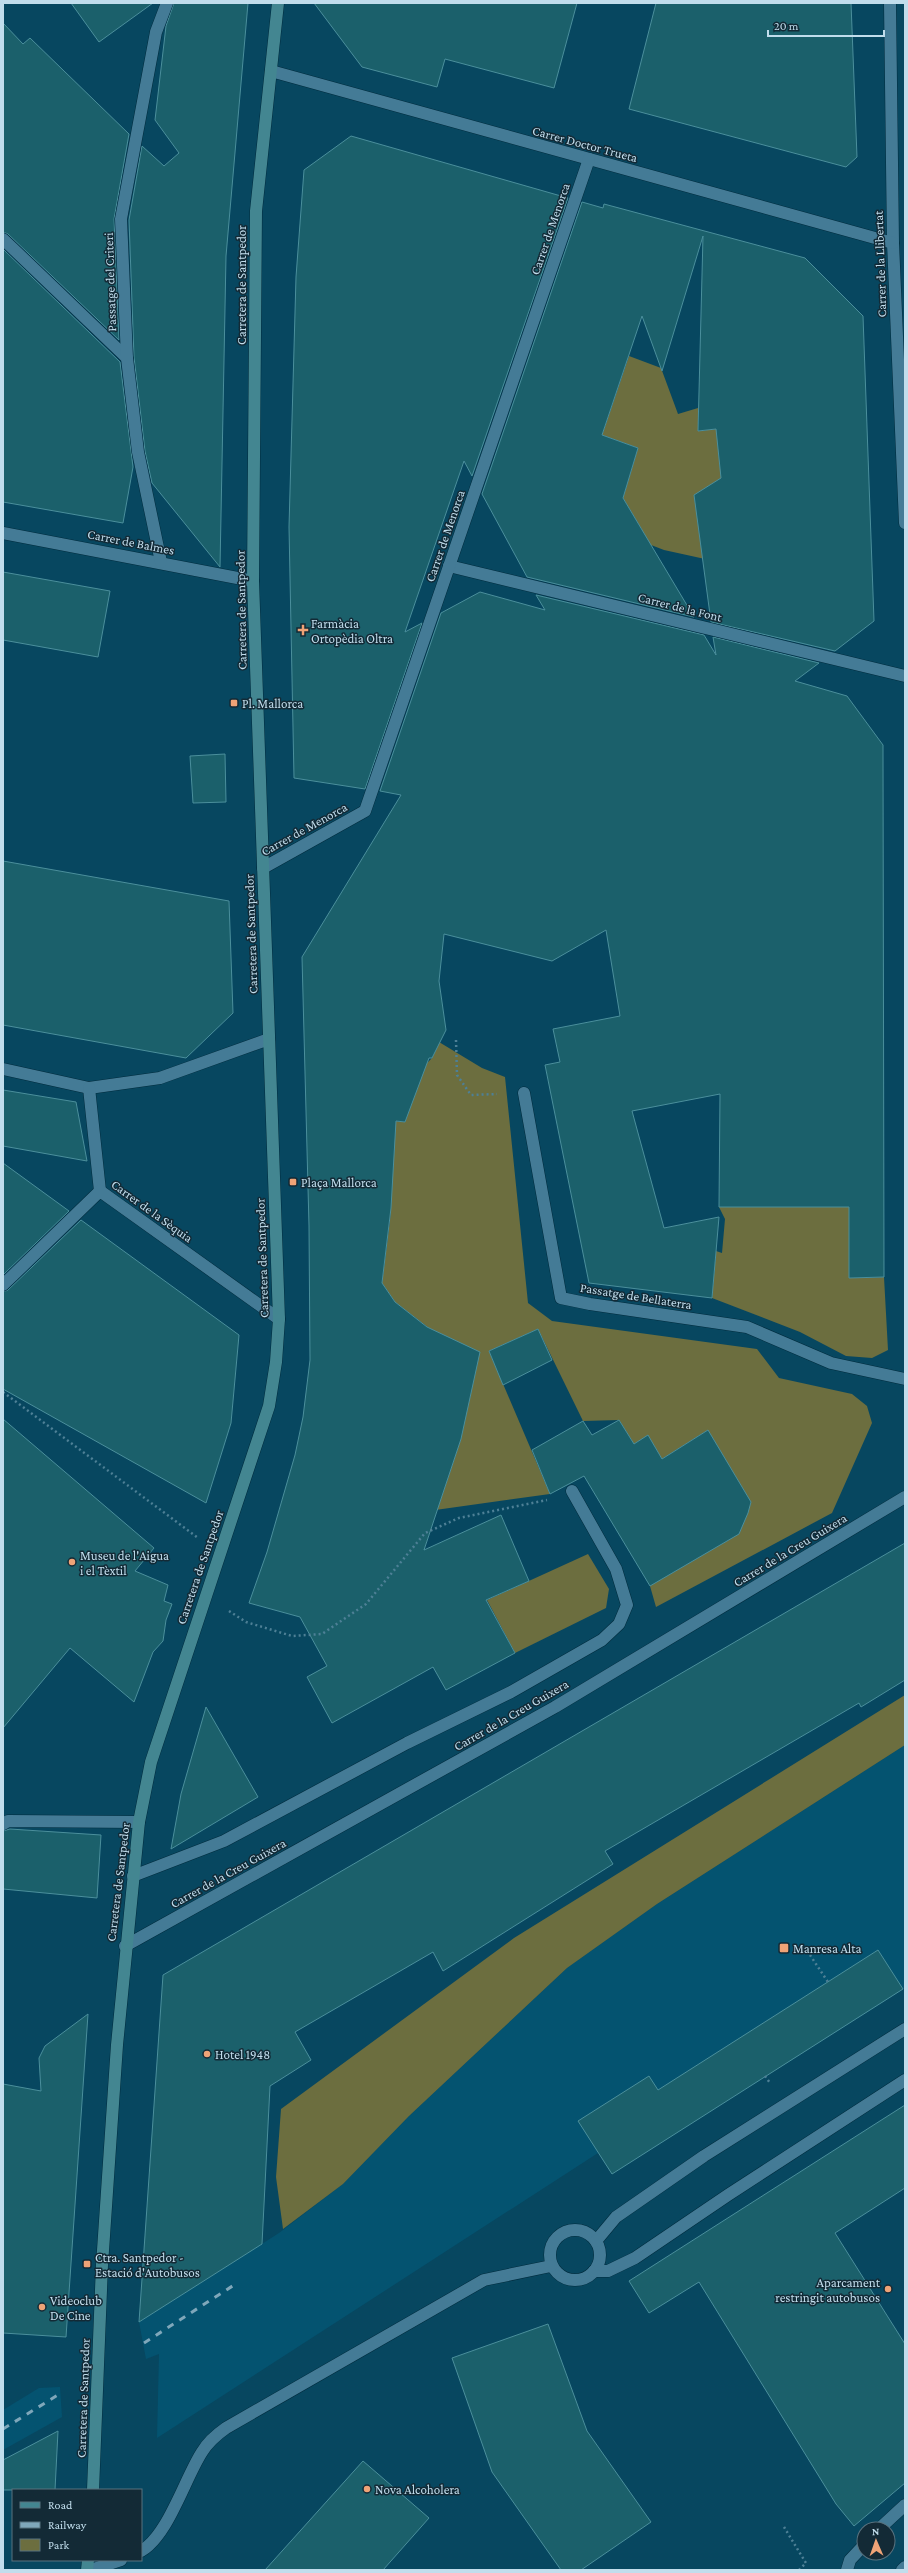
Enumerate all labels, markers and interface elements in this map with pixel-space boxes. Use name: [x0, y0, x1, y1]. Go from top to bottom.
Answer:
scale bar: [768, 12, 884, 38]
text: 20 m: [774, 19, 799, 33]
street label: Carrer Doctor Trueta: [531, 123, 639, 165]
street label: Carrer de Menorca: [527, 181, 573, 277]
street label: Carrer de la Llibertat: [871, 210, 889, 318]
street label: Carretera de Santpedor: [234, 225, 249, 345]
street label: Passatge del Criteri: [101, 232, 119, 332]
street label: Carrer de Menorca: [422, 488, 468, 584]
street label: Carrer de Balmes: [86, 526, 176, 558]
street label: Carretera de Santpedor: [232, 550, 250, 670]
street label: Carrer de la Font: [636, 589, 724, 625]
place label: Farmàcia Ortopèdia Oltra: [311, 616, 393, 646]
marker: Farmàcia Ortopèdia Oltra: [298, 625, 308, 635]
place label: Pl. Mallorca: [242, 696, 303, 711]
marker: Pl. Mallorca: [229, 698, 239, 708]
street label: Carrer de Menorca: [258, 799, 350, 859]
street label: Carretera de Santpedor: [241, 873, 261, 994]
place label: Plaça Mallorca: [301, 1175, 377, 1190]
street label: Carrer de la Sèquia: [108, 1176, 196, 1246]
marker: Plaça Mallorca: [288, 1177, 298, 1187]
street label: Carretera de Santpedor: [252, 1197, 272, 1318]
street label: Passatge de Bellaterra: [579, 1280, 693, 1312]
street label: Carretera de Santpedor: [173, 1508, 227, 1626]
street label: Carrer de la Creu Guixera: [731, 1510, 849, 1590]
place label: Museu de l'Aigua i el Tèxtil: [80, 1548, 169, 1578]
marker: Museu de l'Aigua i el Tèxtil: [67, 1557, 77, 1567]
street label: Carrer de la Creu Guixera: [451, 1676, 571, 1754]
street label: Carretera de Santpedor: [103, 1821, 133, 1942]
street label: Carrer de la Creu Guixera: [168, 1835, 288, 1911]
place label: Manresa Alta: [793, 1941, 861, 1956]
marker: Manresa Alta: [778, 1942, 790, 1954]
place label: Hotel 1948: [215, 2047, 270, 2062]
marker: Hotel 1948: [202, 2049, 212, 2059]
place label: Ctra. Santpedor - Estació d'Autobusos: [95, 2250, 200, 2280]
marker: Ctra. Santpedor - Estació d'Autobusos: [82, 2259, 92, 2269]
place label: Aparcament restringit autobusos: [775, 2275, 881, 2305]
marker: Aparcament restringit autobusos: [883, 2284, 893, 2294]
place label: Videoclub De Cine: [50, 2293, 102, 2323]
marker: Videoclub De Cine: [37, 2302, 47, 2312]
street label: Carretera de Santpedor: [73, 2337, 93, 2458]
place label: Nova Alcoholera: [375, 2482, 460, 2497]
marker: Nova Alcoholera: [362, 2484, 372, 2494]
legend: [12, 2489, 142, 2561]
text: Road: [48, 2498, 73, 2512]
text: Railway: [48, 2518, 87, 2532]
north arrow: [856, 2521, 896, 2561]
text: N: [872, 2525, 880, 2537]
text: Park: [48, 2538, 70, 2552]

